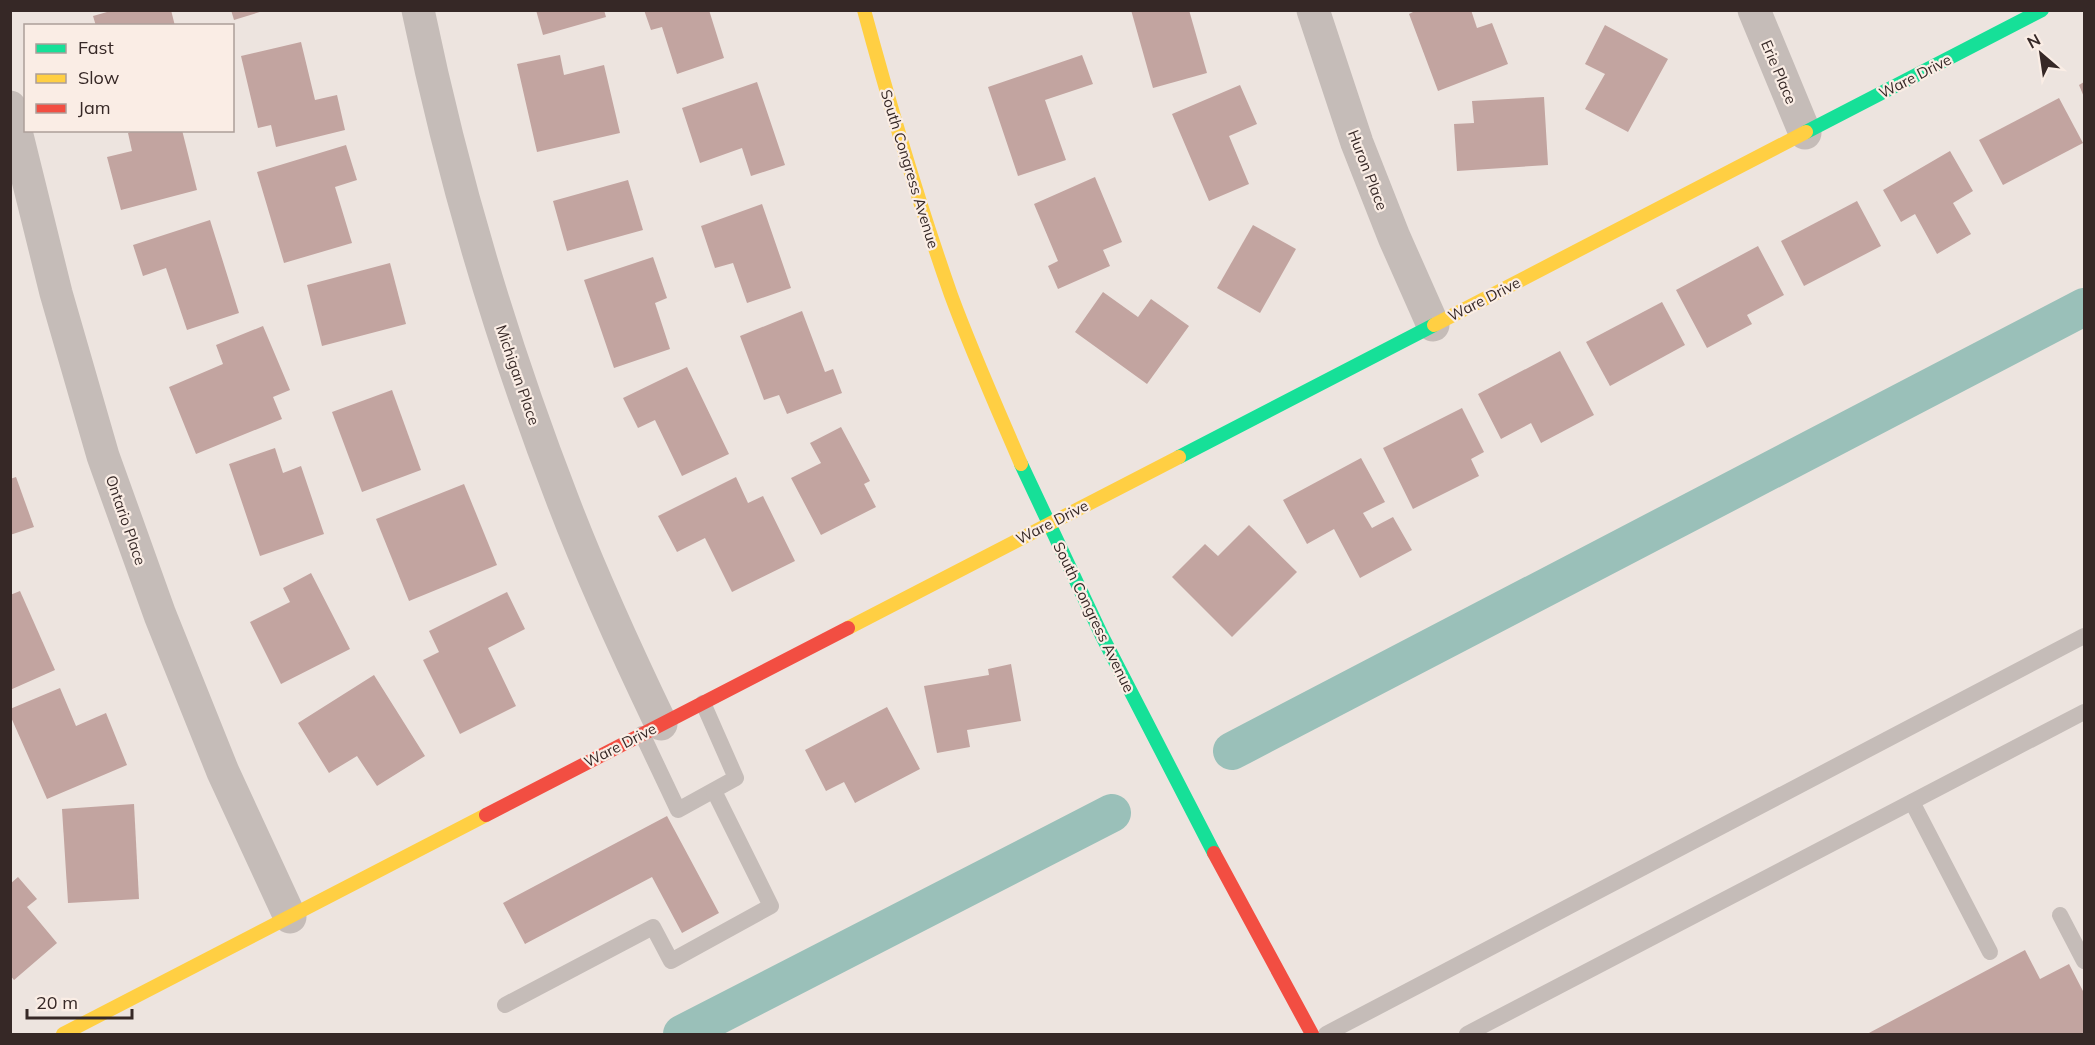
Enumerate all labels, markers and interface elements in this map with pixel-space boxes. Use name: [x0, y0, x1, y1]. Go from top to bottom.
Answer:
legend: [24, 24, 234, 132]
north arrow: [2011, 24, 2071, 84]
text: N: [2024, 29, 2044, 53]
text: Fast: [78, 36, 114, 59]
street label: Erie Place: [1757, 37, 1801, 107]
street label: Ware Drive: [1876, 50, 1954, 102]
text: Slow: [78, 66, 120, 89]
street label: South Congress Avenue: [877, 87, 943, 251]
text: Jam: [78, 96, 111, 119]
street label: Huron Place: [1344, 127, 1392, 213]
street label: Ware Drive: [1445, 273, 1523, 325]
street label: Michigan Place: [492, 322, 544, 428]
street label: Ontario Place: [102, 473, 150, 567]
street label: Ware Drive: [1013, 496, 1091, 548]
street label: South Congress Avenue: [1049, 539, 1139, 695]
street label: Ware Drive: [581, 719, 659, 771]
scale bar: [27, 982, 132, 1020]
text: 20 m: [36, 991, 78, 1014]

